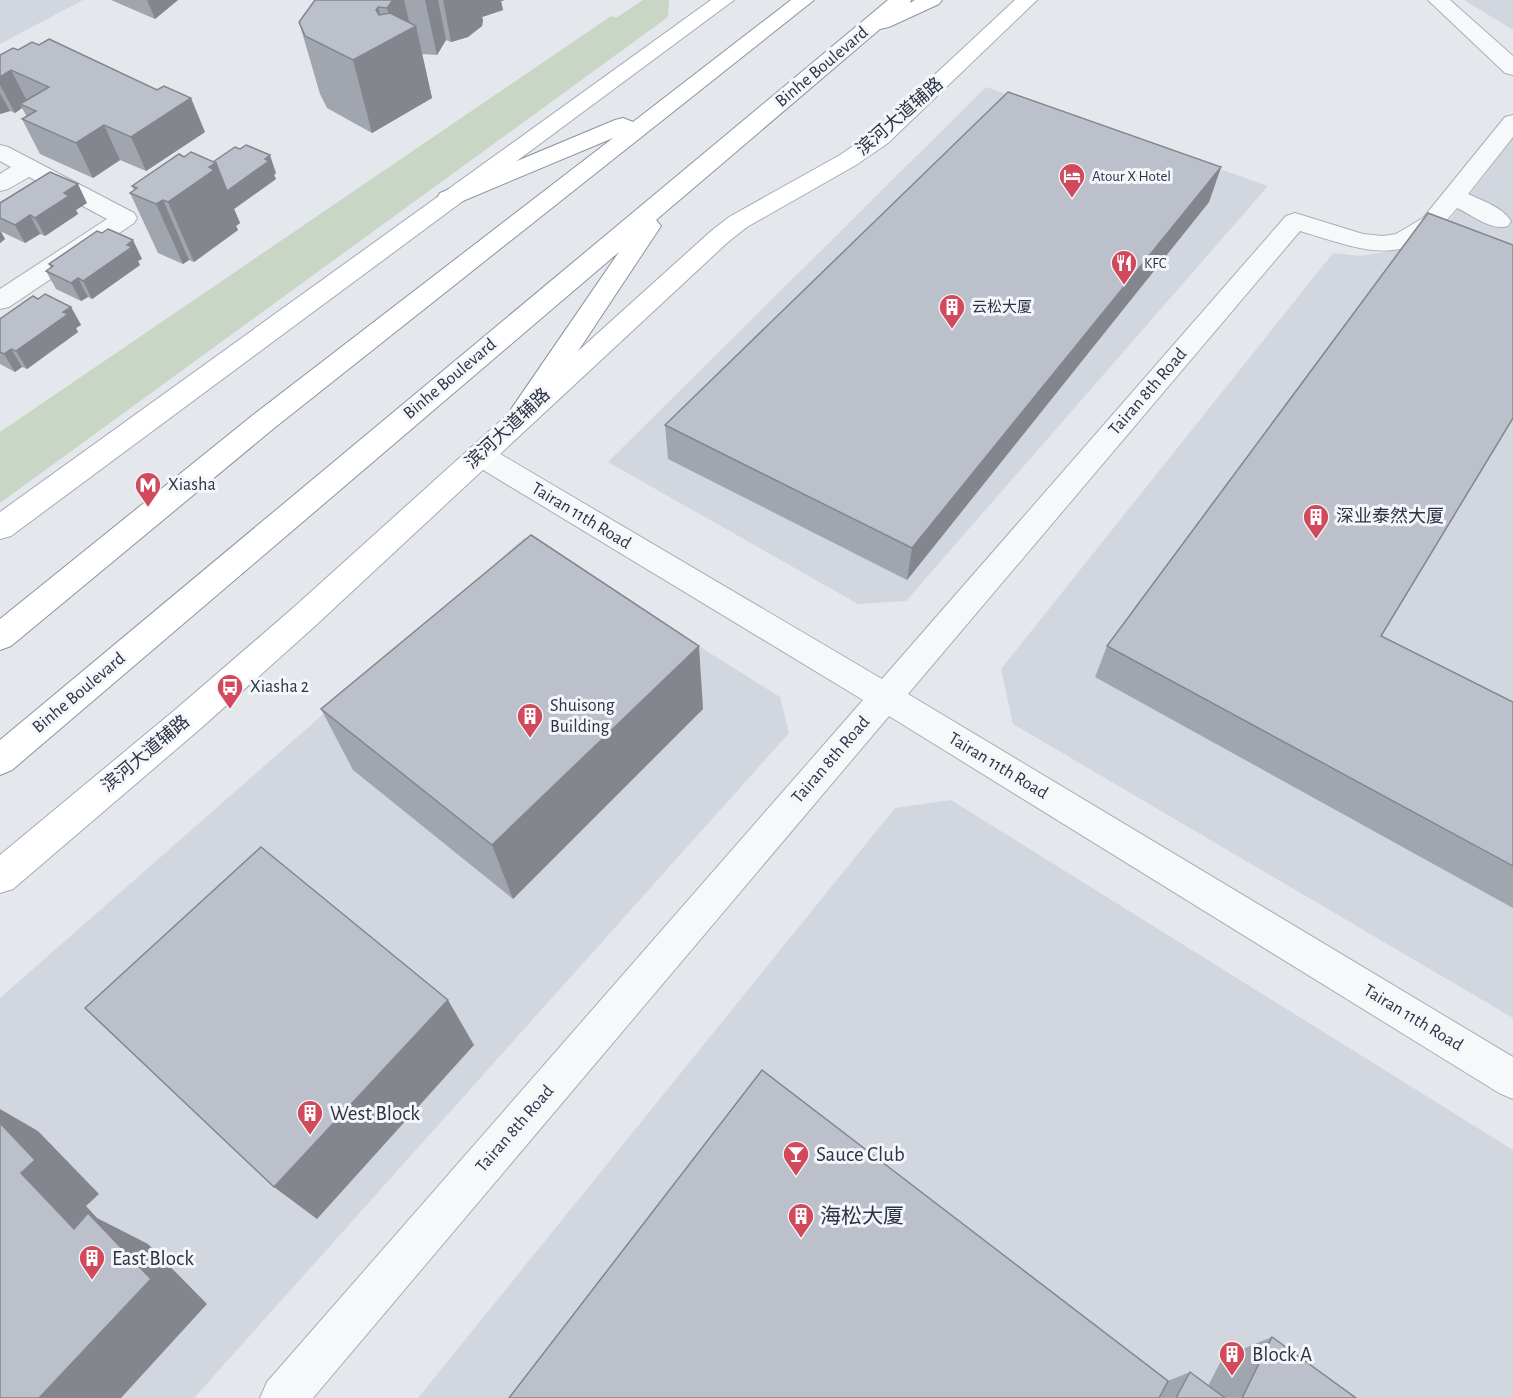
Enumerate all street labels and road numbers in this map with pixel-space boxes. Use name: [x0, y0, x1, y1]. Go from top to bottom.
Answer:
street label: Binhe Boulevard: [772, 23, 872, 111]
street label: 滨河大道辅路: [852, 73, 947, 159]
street label: Binhe Boulevard: [400, 335, 500, 423]
street label: Tairan 8th Road: [1106, 345, 1190, 439]
street label: 滨河大道辅路: [461, 384, 554, 472]
street label: Tairan 11th Road: [528, 479, 634, 553]
street label: Binhe Boulevard: [29, 649, 129, 737]
street label: 滨河大道辅路: [98, 711, 193, 796]
street label: Tairan 8th Road: [789, 713, 873, 807]
street label: Tairan 11th Road: [945, 729, 1051, 803]
street label: Tairan 11th Road: [1360, 981, 1466, 1055]
street label: Tairan 8th Road: [473, 1082, 557, 1176]

